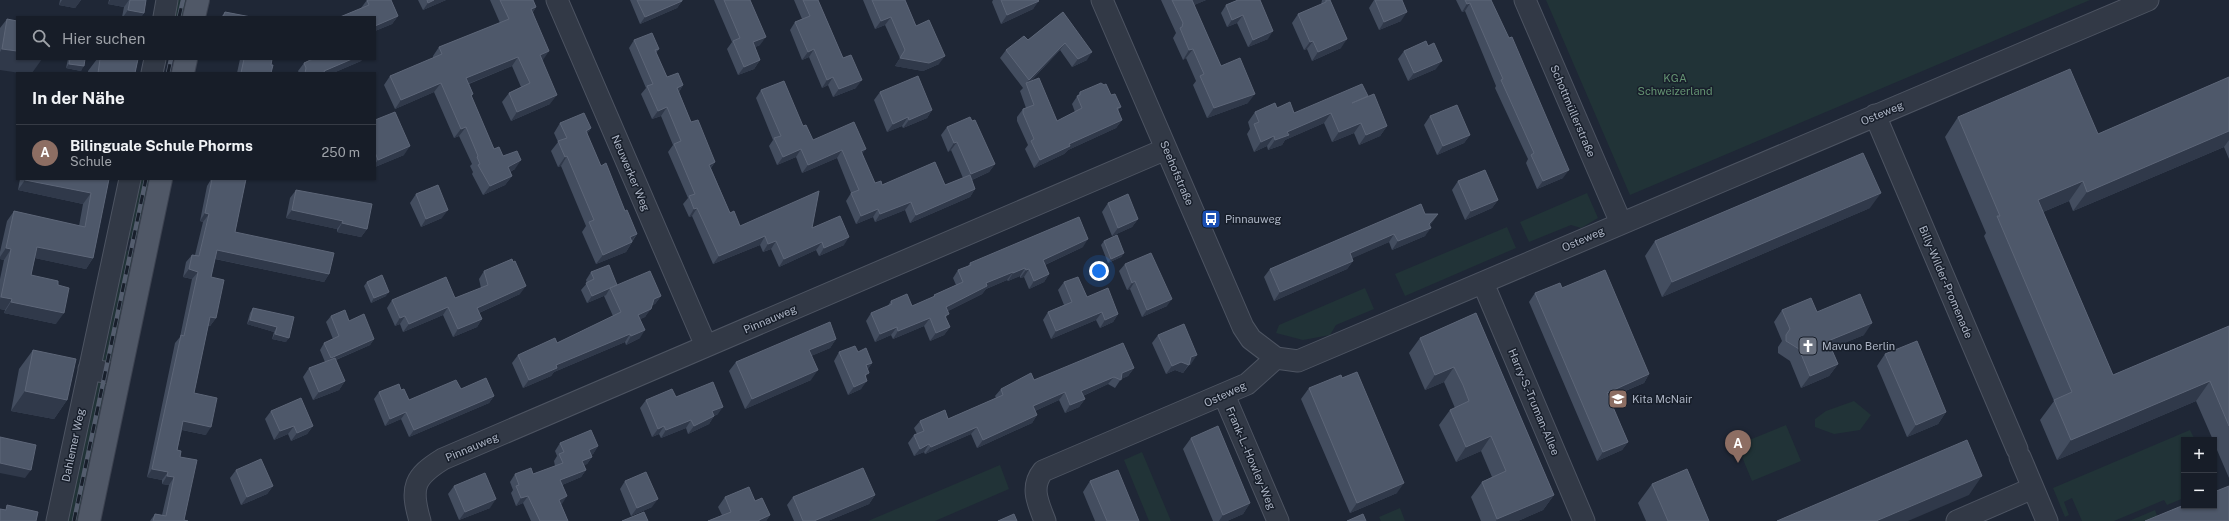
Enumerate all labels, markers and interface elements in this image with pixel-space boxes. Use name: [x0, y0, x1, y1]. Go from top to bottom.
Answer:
search box: [16, 16, 376, 60]
icon: search: [30, 27, 52, 49]
text: Hier suchen: [62, 30, 145, 47]
street label: Schottmüllerstraße: [1548, 63, 1598, 159]
park label: KGA Schweizerland: [1638, 72, 1712, 97]
text: In der Nähe: [32, 88, 125, 108]
street label: Osteweg: [1859, 99, 1905, 127]
street label: Neuwerker Weg: [610, 133, 653, 213]
text: Bilinguale Schule Phorms: [70, 137, 253, 154]
street label: Seehofstraße: [1158, 139, 1196, 207]
text: A: [40, 145, 50, 160]
text: 250 m: [322, 145, 360, 160]
text: Schule: [70, 154, 112, 169]
bus stop icon: Pinnauweg: [1200, 208, 1222, 230]
place label: Pinnauweg: [1225, 213, 1282, 225]
street label: Osteweg: [1560, 224, 1606, 254]
street label: Billy-Wilder-Promenade: [1917, 224, 1975, 340]
your location: [1089, 261, 1109, 281]
street label: Pinnauweg: [742, 302, 798, 336]
church icon: Mavuno Berlin: [1797, 335, 1819, 357]
place label: Mavuno Berlin: [1822, 340, 1895, 352]
street label: Harry-S.-Truman-Allee: [1506, 347, 1562, 457]
street label: Osteweg: [1202, 379, 1248, 409]
school or university icon: Kita McNair: [1607, 388, 1629, 410]
place label: Kita McNair: [1632, 393, 1692, 405]
street label: Frank-L.-Howley-Weg: [1224, 405, 1278, 511]
street label: Dahlemer Weg: [59, 407, 87, 483]
street label: Pinnauweg: [444, 430, 500, 464]
pin: A: [1725, 430, 1751, 463]
map controls: [2181, 437, 2217, 509]
button: +: [2181, 437, 2217, 473]
button: −: [2181, 473, 2217, 509]

